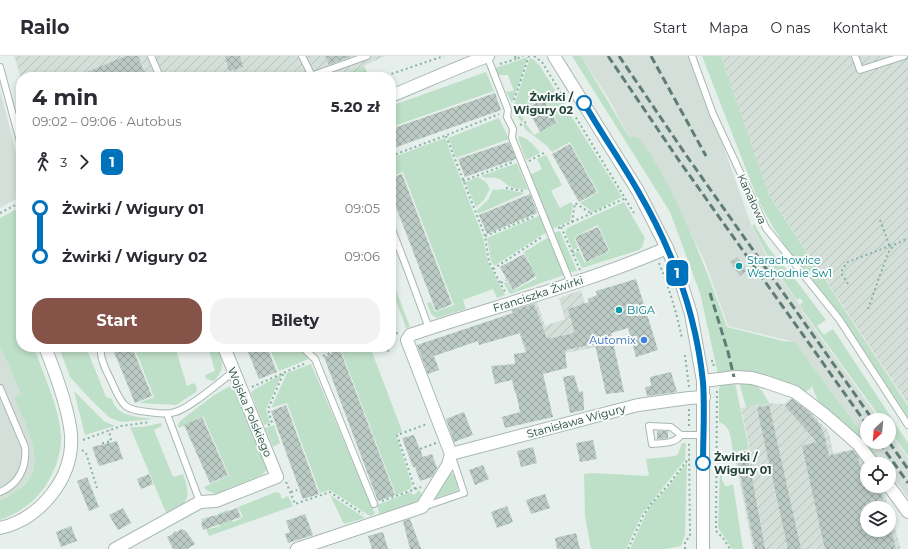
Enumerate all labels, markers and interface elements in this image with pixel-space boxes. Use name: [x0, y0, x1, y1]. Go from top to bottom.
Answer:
text: Railo: [20, 16, 69, 39]
text: Start: [653, 19, 687, 37]
text: Mapa: [709, 19, 748, 37]
text: O nas: [770, 19, 810, 37]
text: Kontakt: [832, 19, 888, 37]
text: 4 min: [32, 84, 98, 111]
place label: Żwirki / Wigury 02: [513, 90, 574, 117]
marker: Żwirki / Wigury 02: [576, 95, 592, 111]
text: 5.20 zł: [331, 97, 380, 116]
text: 09:02 – 09:06 · Autobus: [32, 113, 181, 129]
icon: walk: [32, 151, 54, 173]
icon: forward: [73, 151, 95, 173]
text: 1: [109, 153, 115, 171]
text: 3: [60, 154, 67, 170]
street label: Kanałowa: [734, 172, 770, 226]
text: Żwirki / Wigury 01: [62, 199, 204, 218]
text: 09:05: [345, 200, 380, 216]
text: Żwirki / Wigury 02: [62, 247, 207, 266]
text: 09:06: [344, 248, 380, 264]
place label: Starachowice Wschodnie Sw1: [747, 253, 832, 280]
line badge: 1: [664, 260, 690, 286]
marker: Starachowice Wschodnie Sw1: [734, 261, 744, 271]
text: 1: [674, 264, 680, 282]
street label: Franciszka Żwirki: [491, 273, 585, 315]
button: Start: [32, 298, 202, 344]
button: Bilety: [210, 298, 380, 344]
place label: BIGA: [627, 303, 655, 317]
marker: BIGA: [614, 305, 624, 315]
place label: Automix: [589, 333, 636, 347]
marker: Automix: [639, 335, 649, 345]
street label: Wojska Polskiego: [225, 365, 275, 459]
street label: Stanisława Wigury: [525, 401, 627, 441]
north arrow: [860, 413, 896, 449]
map controls: [860, 413, 896, 537]
place label: Żwirki / Wigury 01: [714, 450, 771, 477]
marker: Żwirki / Wigury 01: [695, 455, 711, 471]
button: locate: [860, 457, 896, 493]
button: layers: [860, 501, 896, 537]

